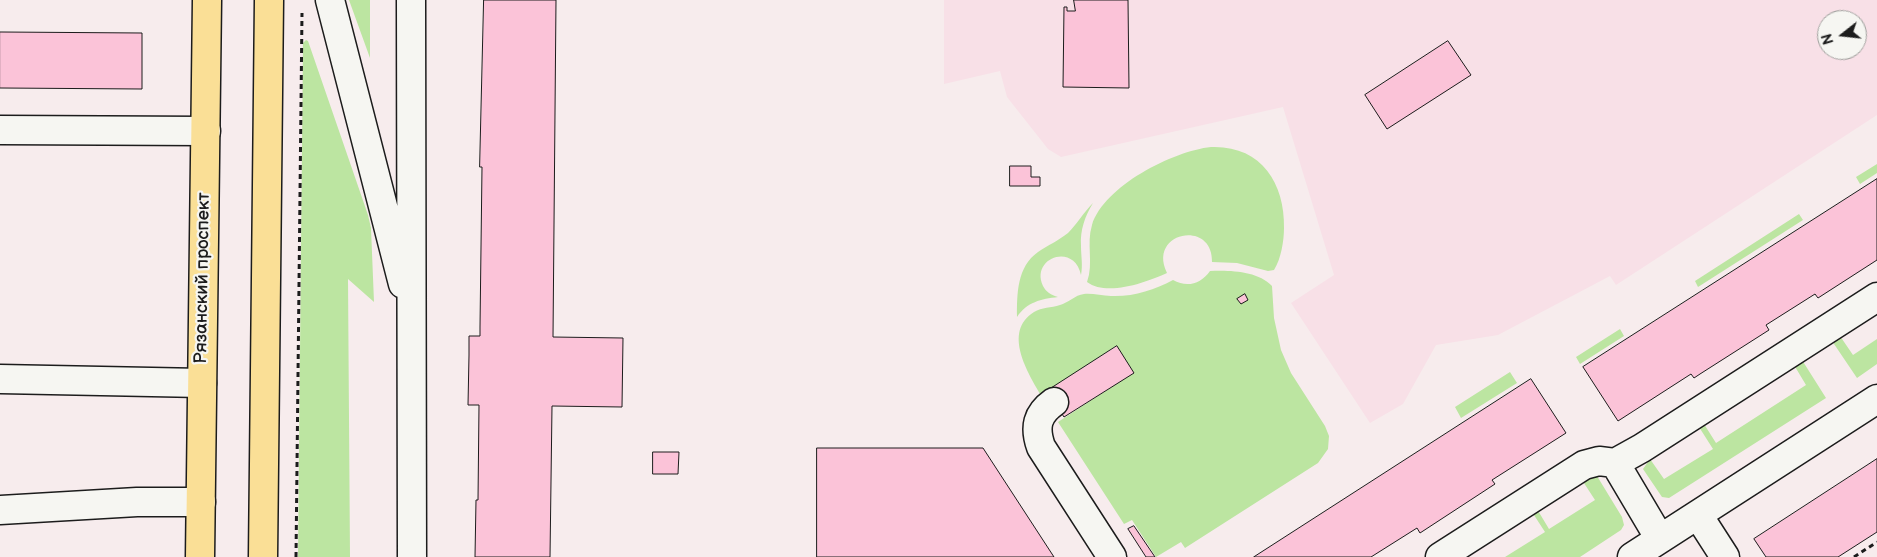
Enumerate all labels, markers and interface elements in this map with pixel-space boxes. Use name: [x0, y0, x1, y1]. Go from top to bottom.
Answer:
north arrow: [1817, 10, 1867, 60]
text: N: [1818, 32, 1838, 46]
street label: Рязанский проспект: [191, 192, 215, 364]

